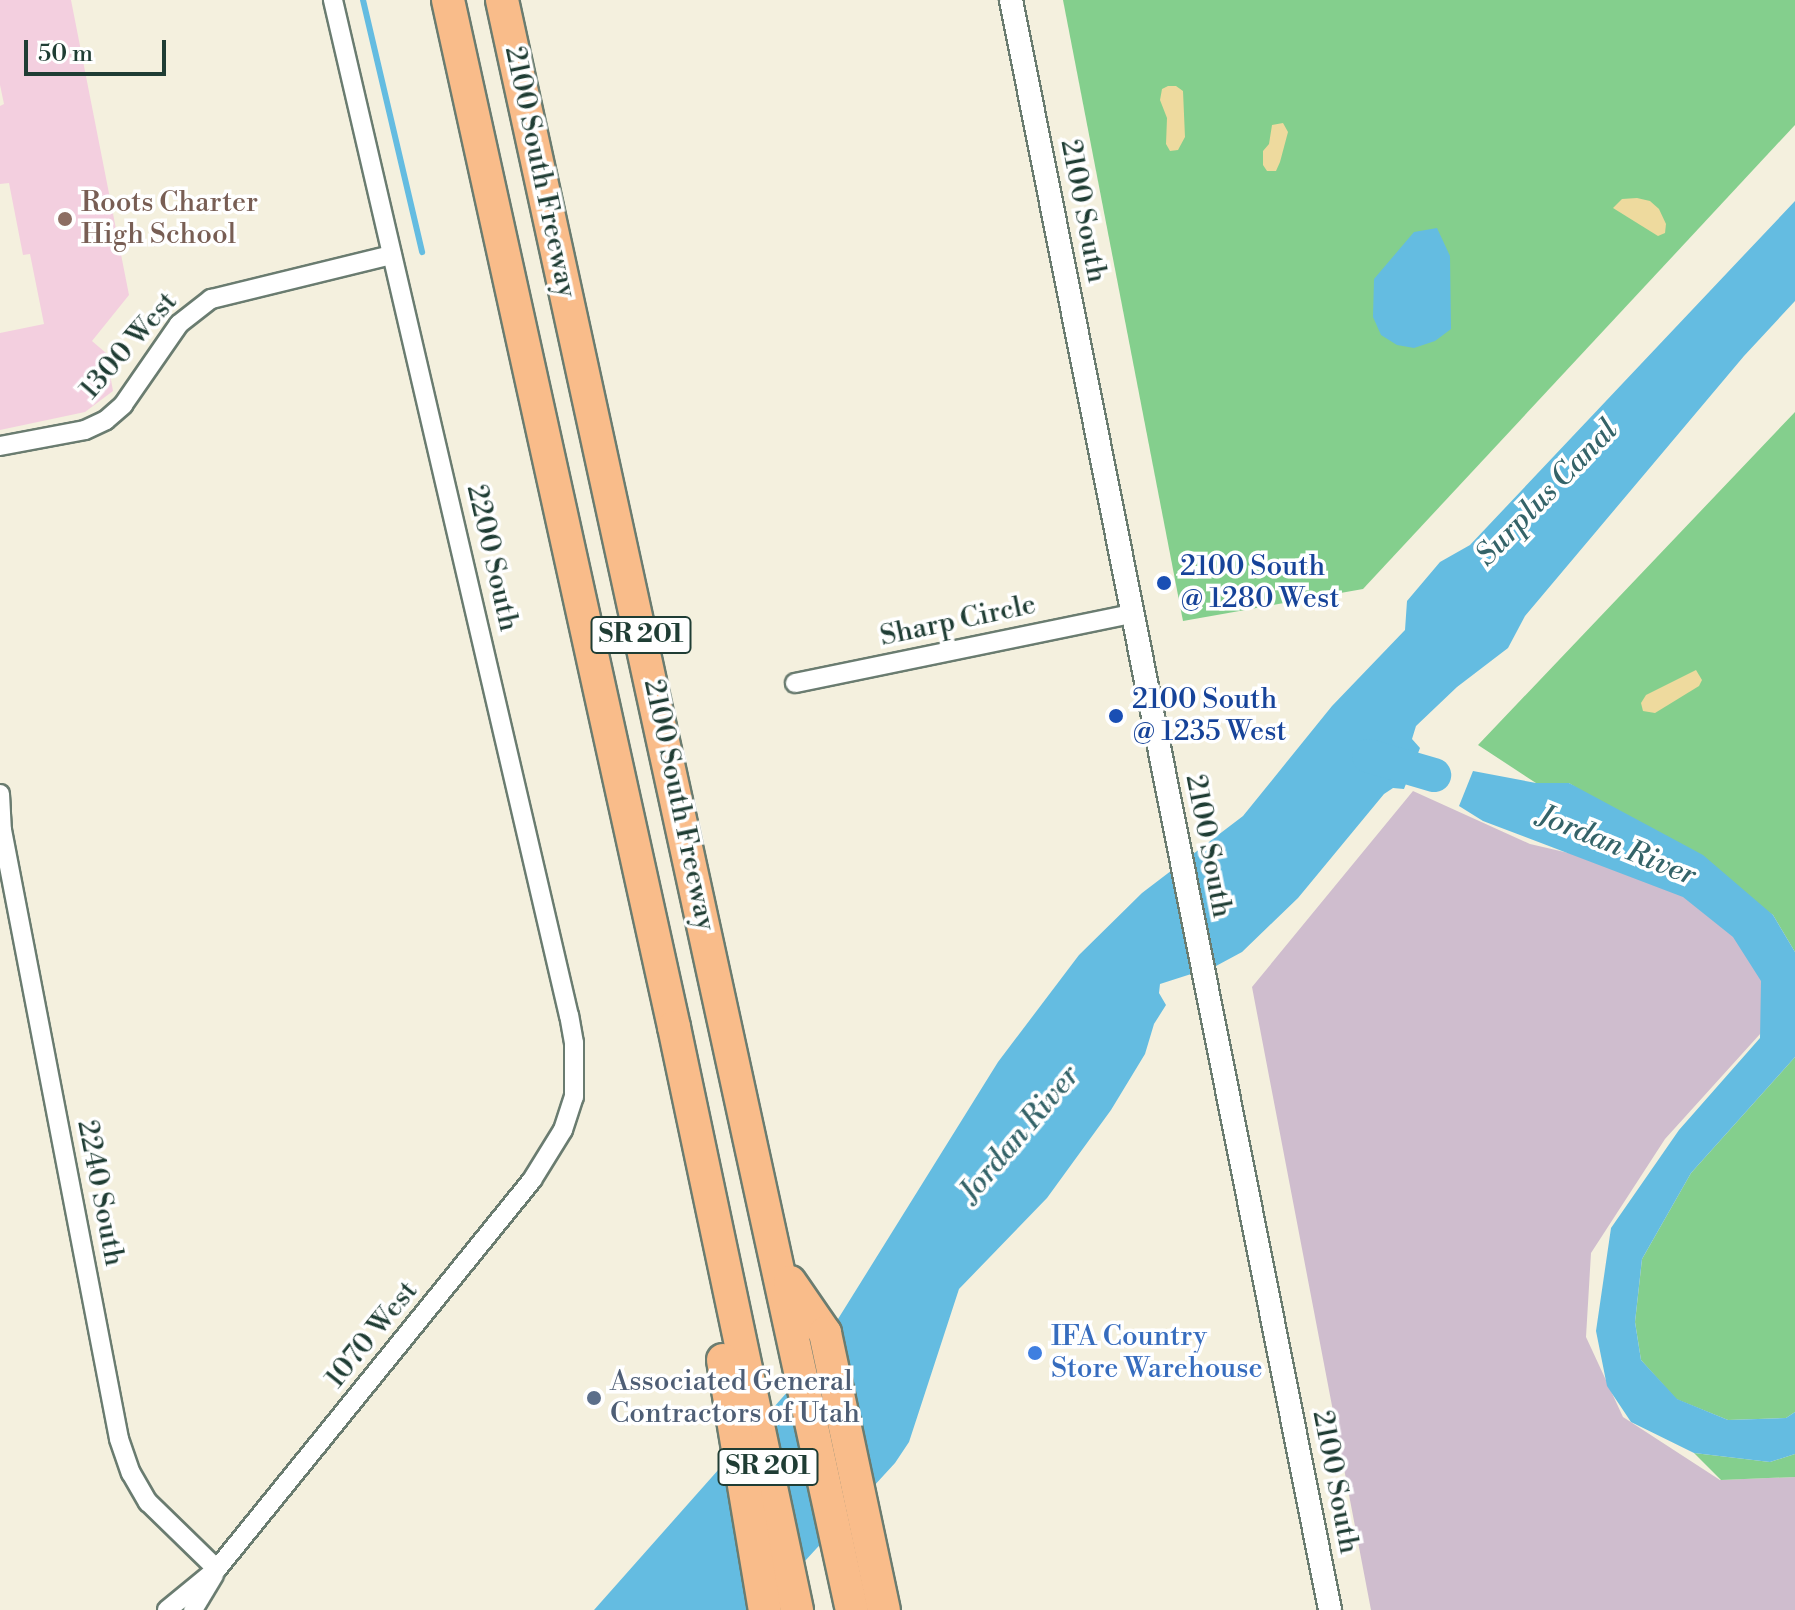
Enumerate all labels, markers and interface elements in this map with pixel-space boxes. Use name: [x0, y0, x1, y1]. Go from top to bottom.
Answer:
scale bar: [28, 24, 170, 74]
text: 50 m: [38, 39, 93, 69]
street label: 2100 South Freeway: [497, 43, 583, 301]
street label: 2100 South: [1053, 137, 1113, 285]
place label: Roots Charter High School: [81, 186, 258, 252]
marker: Roots Charter High School: [56, 210, 74, 228]
street label: 1300 West: [73, 286, 185, 406]
water label: Surplus Canal: [1468, 412, 1626, 574]
street label: 2200 South: [459, 481, 525, 635]
place label: 2100 South @ 1280 West: [1180, 550, 1339, 616]
marker: 2100 South @ 1280 West: [1155, 574, 1173, 592]
street label: Sharp Circle: [877, 588, 1039, 654]
road number: SR 201: [589, 613, 693, 657]
street label: 2100 South Freeway: [636, 676, 722, 934]
place label: 2100 South @ 1235 West: [1132, 683, 1287, 749]
marker: 2100 South @ 1235 West: [1107, 707, 1125, 725]
street label: 2100 South: [1178, 772, 1238, 920]
water label: Jordan River: [1533, 798, 1701, 894]
water label: Jordan River: [953, 1058, 1087, 1210]
street label: 2240 South: [69, 1117, 131, 1269]
street label: 1070 West: [319, 1275, 425, 1395]
place label: IFA Country Store Warehouse: [1051, 1320, 1263, 1386]
marker: IFA Country Store Warehouse: [1026, 1344, 1044, 1362]
place label: Associated General Contractors of Utah: [610, 1365, 860, 1431]
marker: Associated General Contractors of Utah: [585, 1389, 603, 1407]
street label: 2100 South: [1305, 1408, 1365, 1556]
road number: SR 201: [716, 1445, 820, 1489]

